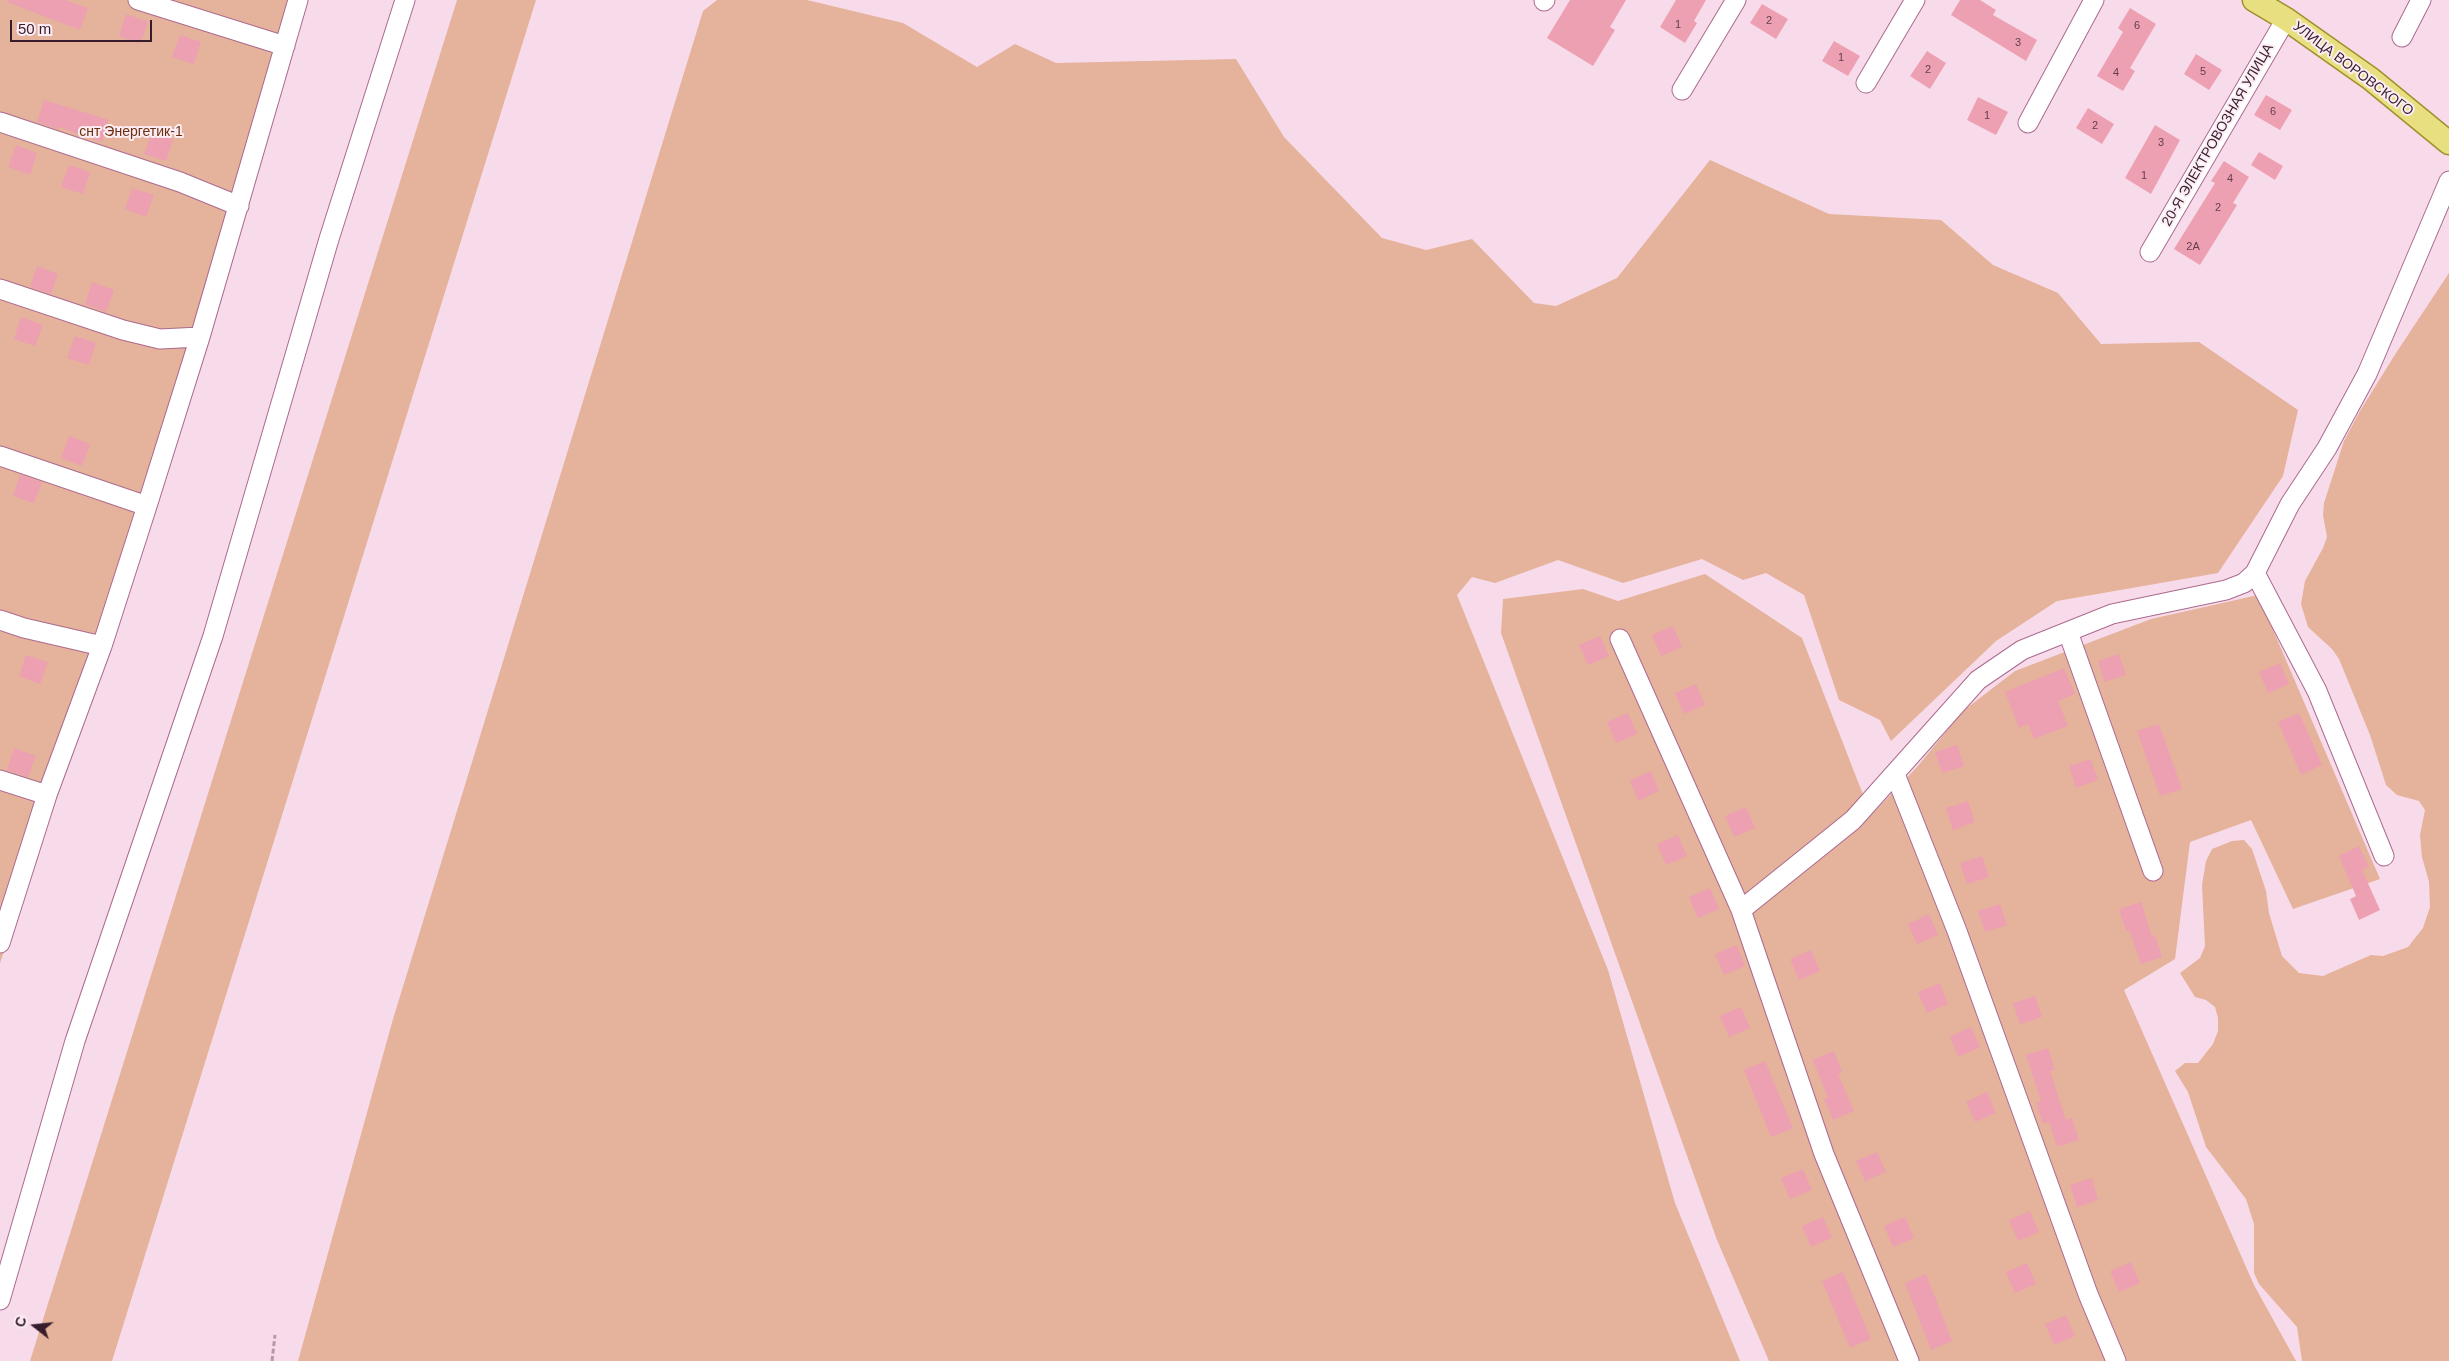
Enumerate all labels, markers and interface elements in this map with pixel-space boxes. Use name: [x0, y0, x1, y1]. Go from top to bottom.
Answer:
scale bar: [12, 10, 155, 42]
house number: 2: [1766, 14, 1772, 28]
house number: 1: [1675, 18, 1681, 32]
street label: УЛИЦА ВОРОВСКОГО: [2289, 18, 2417, 120]
house number: 6: [2134, 19, 2140, 33]
text: 50 m: [18, 20, 51, 37]
house number: 3: [2015, 36, 2021, 50]
street label: 20-Я ЭЛЕКТРОВОЗНАЯ УЛИЦА: [2159, 41, 2277, 229]
house number: 1: [1838, 51, 1844, 65]
house number: 2: [1925, 63, 1931, 77]
house number: 5: [2200, 65, 2206, 79]
house number: 4: [2113, 66, 2119, 80]
house number: 6: [2270, 105, 2276, 119]
house number: 1: [1984, 109, 1990, 123]
house number: 2: [2092, 119, 2098, 133]
park label: снт Энергетик-1: [79, 124, 183, 140]
house number: 3: [2158, 136, 2164, 150]
house number: 1: [2141, 169, 2147, 183]
house number: 4: [2227, 172, 2233, 186]
house number: 2: [2215, 201, 2221, 215]
house number: 2А: [2186, 240, 2200, 254]
north arrow: [10, 1301, 60, 1351]
text: С: [11, 1315, 30, 1329]

